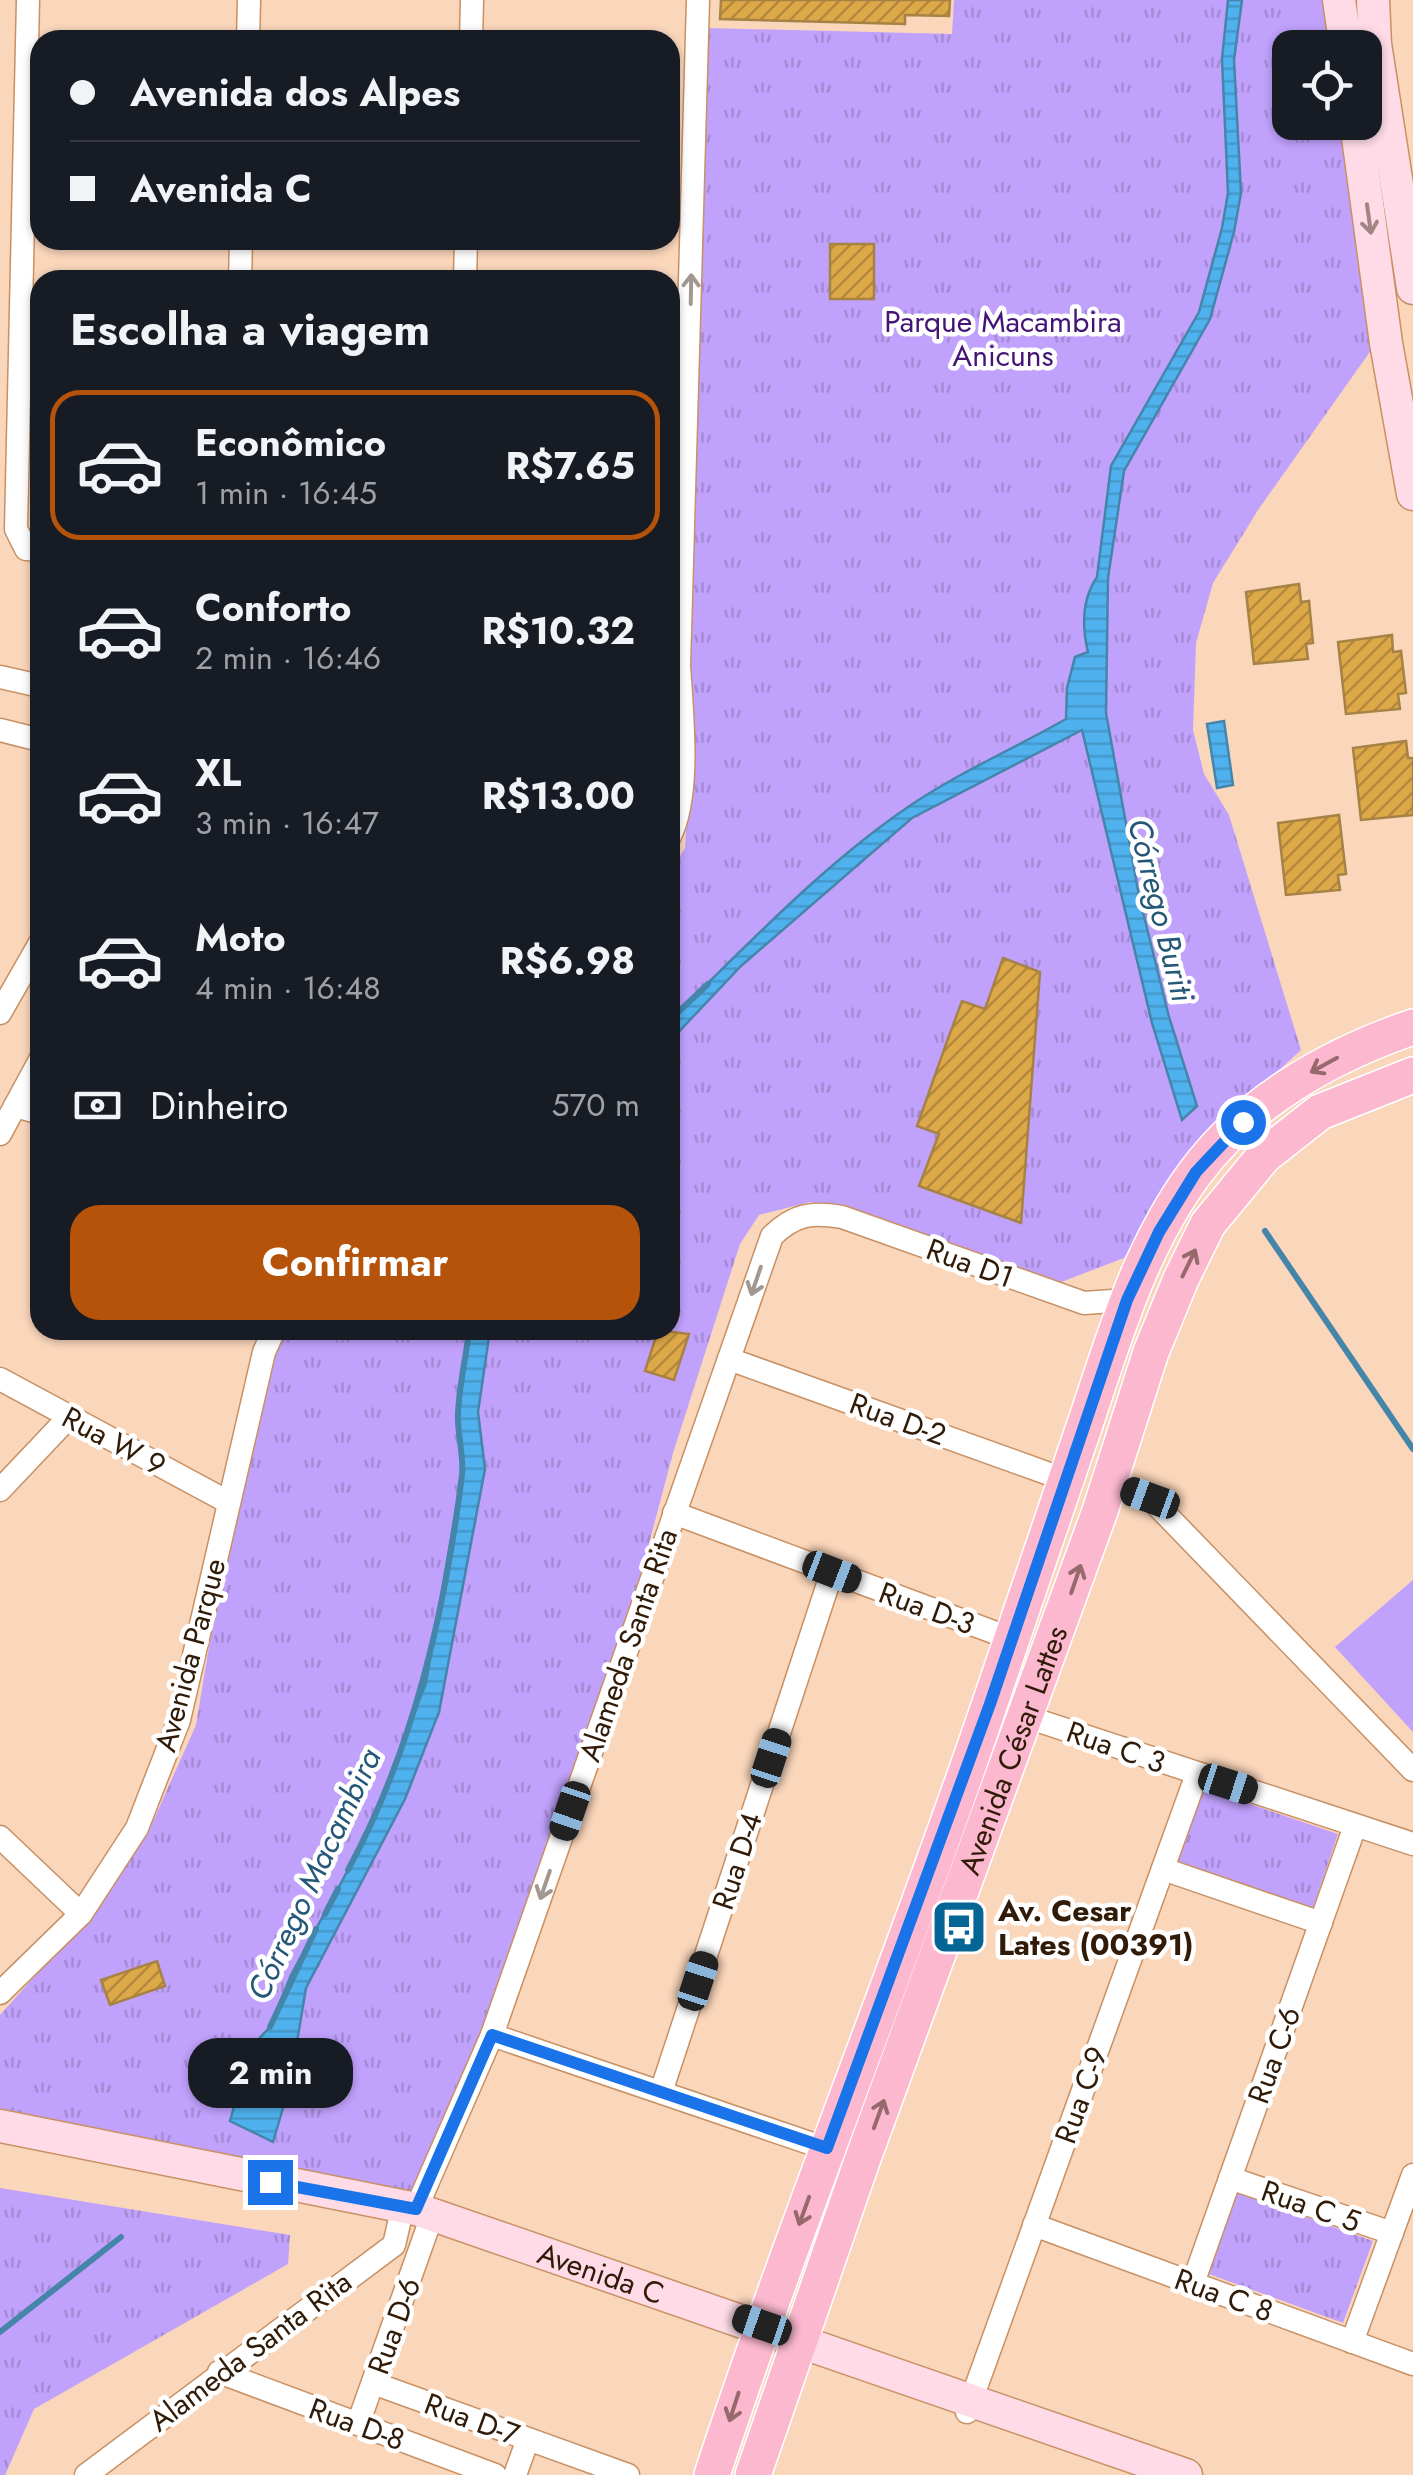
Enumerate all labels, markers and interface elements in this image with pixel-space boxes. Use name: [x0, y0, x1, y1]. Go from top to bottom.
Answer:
map controls: [1272, 30, 1382, 140]
button: locate: [1272, 30, 1382, 140]
text: Avenida dos Alpes: [130, 65, 460, 120]
text: Avenida C: [130, 161, 312, 216]
one-way arrow: [1360, 202, 1379, 235]
one-way arrow: [681, 273, 700, 305]
text: Escolha a viagem: [70, 297, 430, 362]
park label: Parque Macambira Anicuns: [884, 300, 1122, 377]
text: Econômico: [195, 415, 386, 470]
icon: car: [75, 420, 165, 510]
text: R$7.65: [505, 438, 635, 493]
text: 1 min · 16:45: [195, 470, 377, 516]
text: Conforto: [195, 580, 352, 635]
icon: car: [75, 585, 165, 675]
text: R$10.32: [482, 603, 635, 658]
text: 2 min · 16:46: [195, 635, 381, 681]
text: XL: [195, 745, 241, 800]
icon: car: [75, 750, 165, 840]
text: R$13.00: [482, 768, 635, 823]
text: 3 min · 16:47: [195, 800, 379, 846]
water label: Córrego Buriti: [1116, 814, 1206, 1007]
text: Moto: [195, 910, 286, 965]
icon: car: [75, 915, 165, 1005]
text: R$6.98: [500, 933, 635, 988]
text: 4 min · 16:48: [195, 965, 381, 1011]
one-way arrow: [1310, 1056, 1339, 1076]
icon: cash: [70, 1078, 125, 1133]
text: Dinheiro: [150, 1078, 288, 1133]
text: 570 m: [551, 1082, 640, 1128]
route start: [1221, 1100, 1266, 1145]
button: Confirmar: [70, 1205, 640, 1320]
street label: Rua D1: [920, 1227, 1020, 1299]
one-way arrow: [1181, 1248, 1200, 1278]
one-way arrow: [746, 1264, 764, 1296]
street label: Rua D-2: [844, 1382, 952, 1456]
street label: Rua W 9: [54, 1396, 174, 1486]
car: [1117, 1474, 1183, 1522]
street label: Alameda Santa Rita: [568, 1523, 688, 1767]
car: [799, 1547, 865, 1597]
street label: Avenida Parque: [144, 1553, 236, 1757]
one-way arrow: [1068, 1565, 1086, 1596]
street label: Rua D-3: [873, 1571, 981, 1645]
street label: Avenida César Lattes: [947, 1619, 1078, 1881]
street label: Rua C 3: [1061, 1710, 1171, 1784]
car: [747, 1725, 795, 1791]
water label: Córrego Macambira: [235, 1740, 393, 2007]
car: [1195, 1760, 1261, 1808]
car: [546, 1778, 594, 1844]
street label: Rua D-4: [701, 1807, 773, 1915]
one-way arrow: [534, 1868, 552, 1900]
place label: Av. Cesar Lates (00391): [997, 1889, 1194, 1966]
bus stop icon: Av. Cesar Lates (00391): [929, 1897, 989, 1957]
car: [674, 1948, 722, 2014]
street label: Rua C-6: [1237, 2001, 1311, 2109]
callout: 2 min: [188, 2037, 352, 2107]
street label: Rua C-9: [1044, 2041, 1118, 2149]
text: 2 min: [228, 2050, 313, 2096]
one-way arrow: [871, 2099, 889, 2130]
route end: [248, 2160, 293, 2205]
street label: Rua C 5: [1256, 2169, 1366, 2243]
one-way arrow: [794, 2195, 812, 2226]
street label: Avenida C: [532, 2231, 670, 2315]
street label: Rua C 8: [1169, 2257, 1279, 2333]
street label: Alameda Santa Rita: [140, 2260, 360, 2442]
street label: Rua D-6: [357, 2272, 431, 2380]
car: [729, 2301, 795, 2349]
street label: Rua D-7: [418, 2382, 526, 2456]
street label: Rua D-8: [303, 2387, 411, 2461]
one-way arrow: [724, 2391, 742, 2423]

